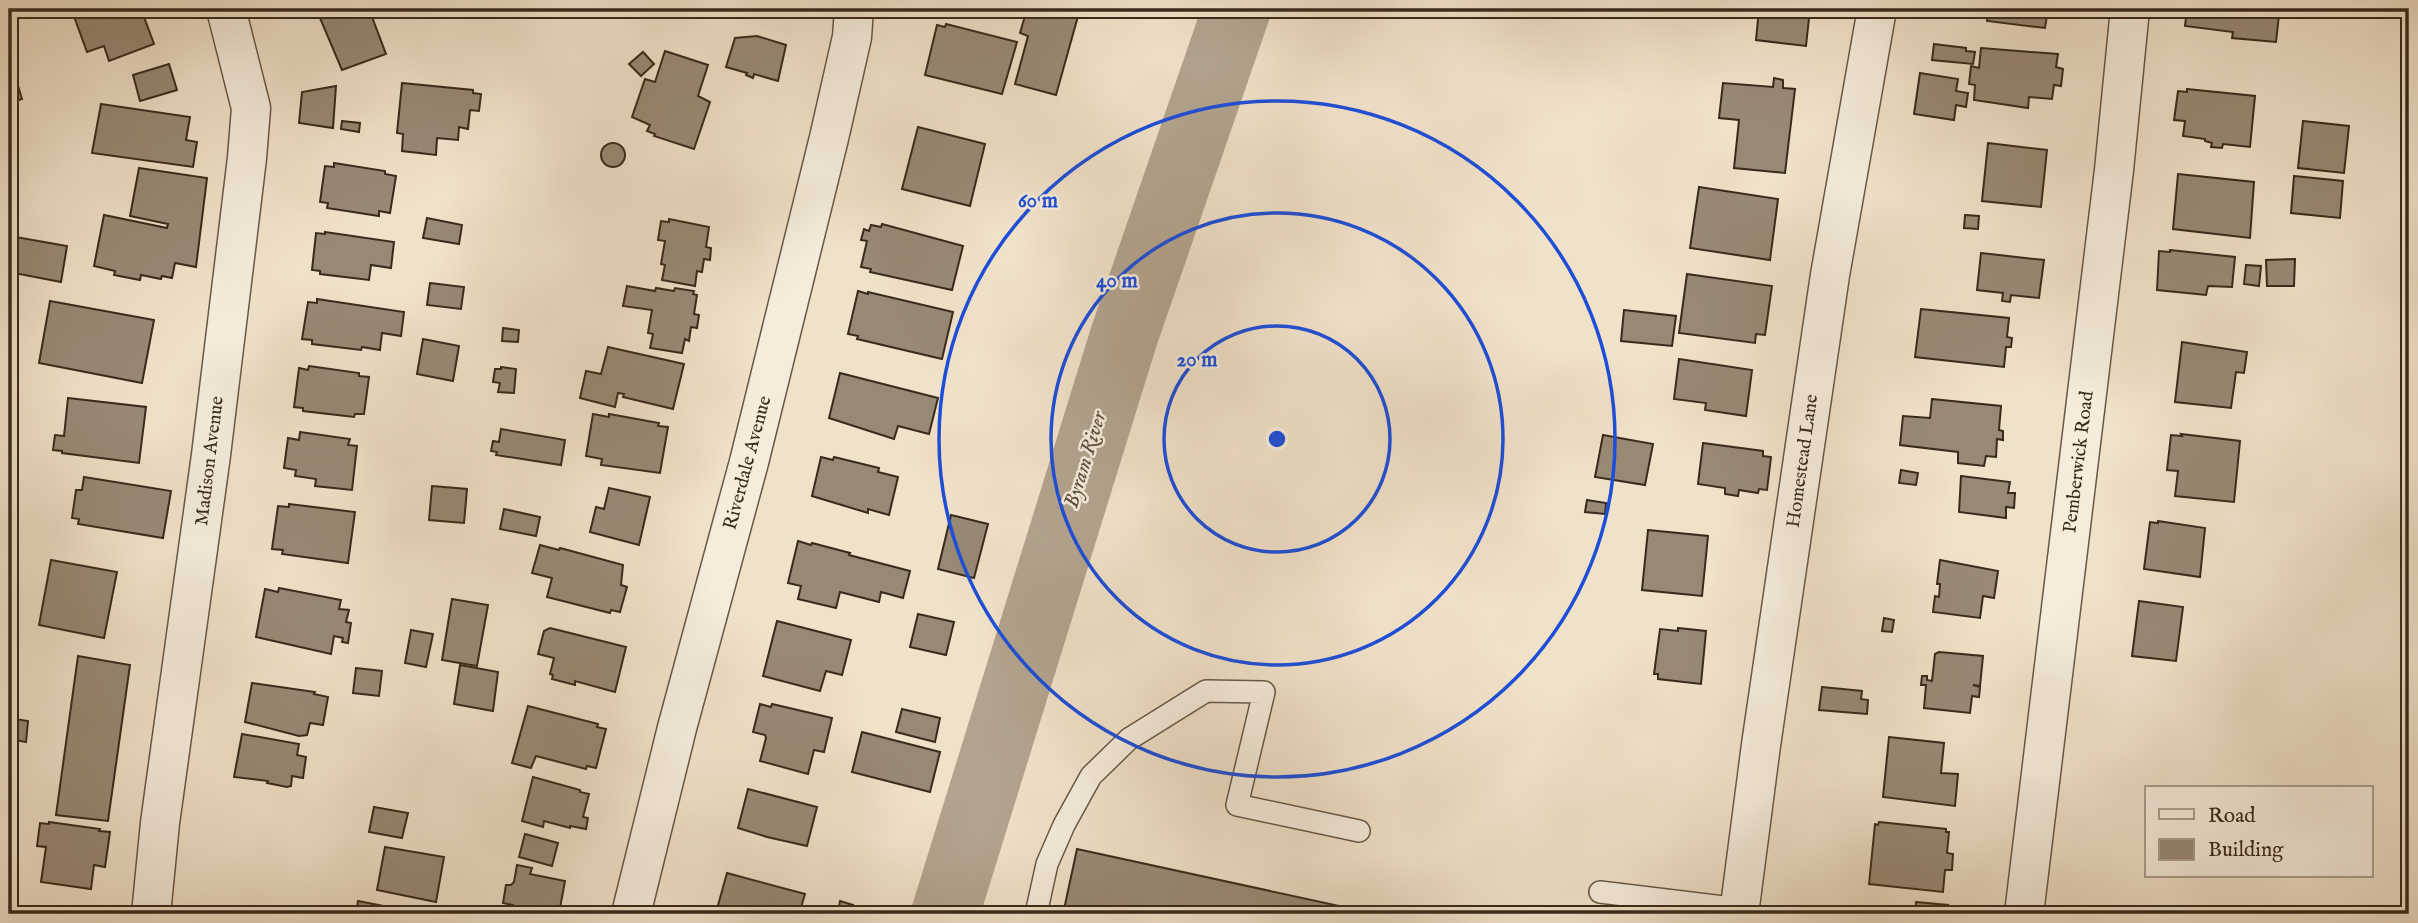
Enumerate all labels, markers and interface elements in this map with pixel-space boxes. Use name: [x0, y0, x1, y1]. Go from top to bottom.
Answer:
text: 60 m: [1018, 188, 1059, 215]
text: 40 m: [1096, 268, 1138, 295]
text: 20 m: [1177, 347, 1218, 374]
street label: Pemberwick Road: [2058, 389, 2100, 534]
street label: Homestead Lane: [1782, 392, 1824, 529]
street label: Riverdale Avenue: [719, 393, 777, 533]
street label: Madison Avenue: [190, 395, 230, 527]
water label: Byram River: [1059, 408, 1114, 512]
centre of rings: [1265, 427, 1289, 451]
legend: [2145, 786, 2372, 878]
text: Road: [2208, 803, 2256, 830]
text: Building: [2208, 837, 2284, 864]

